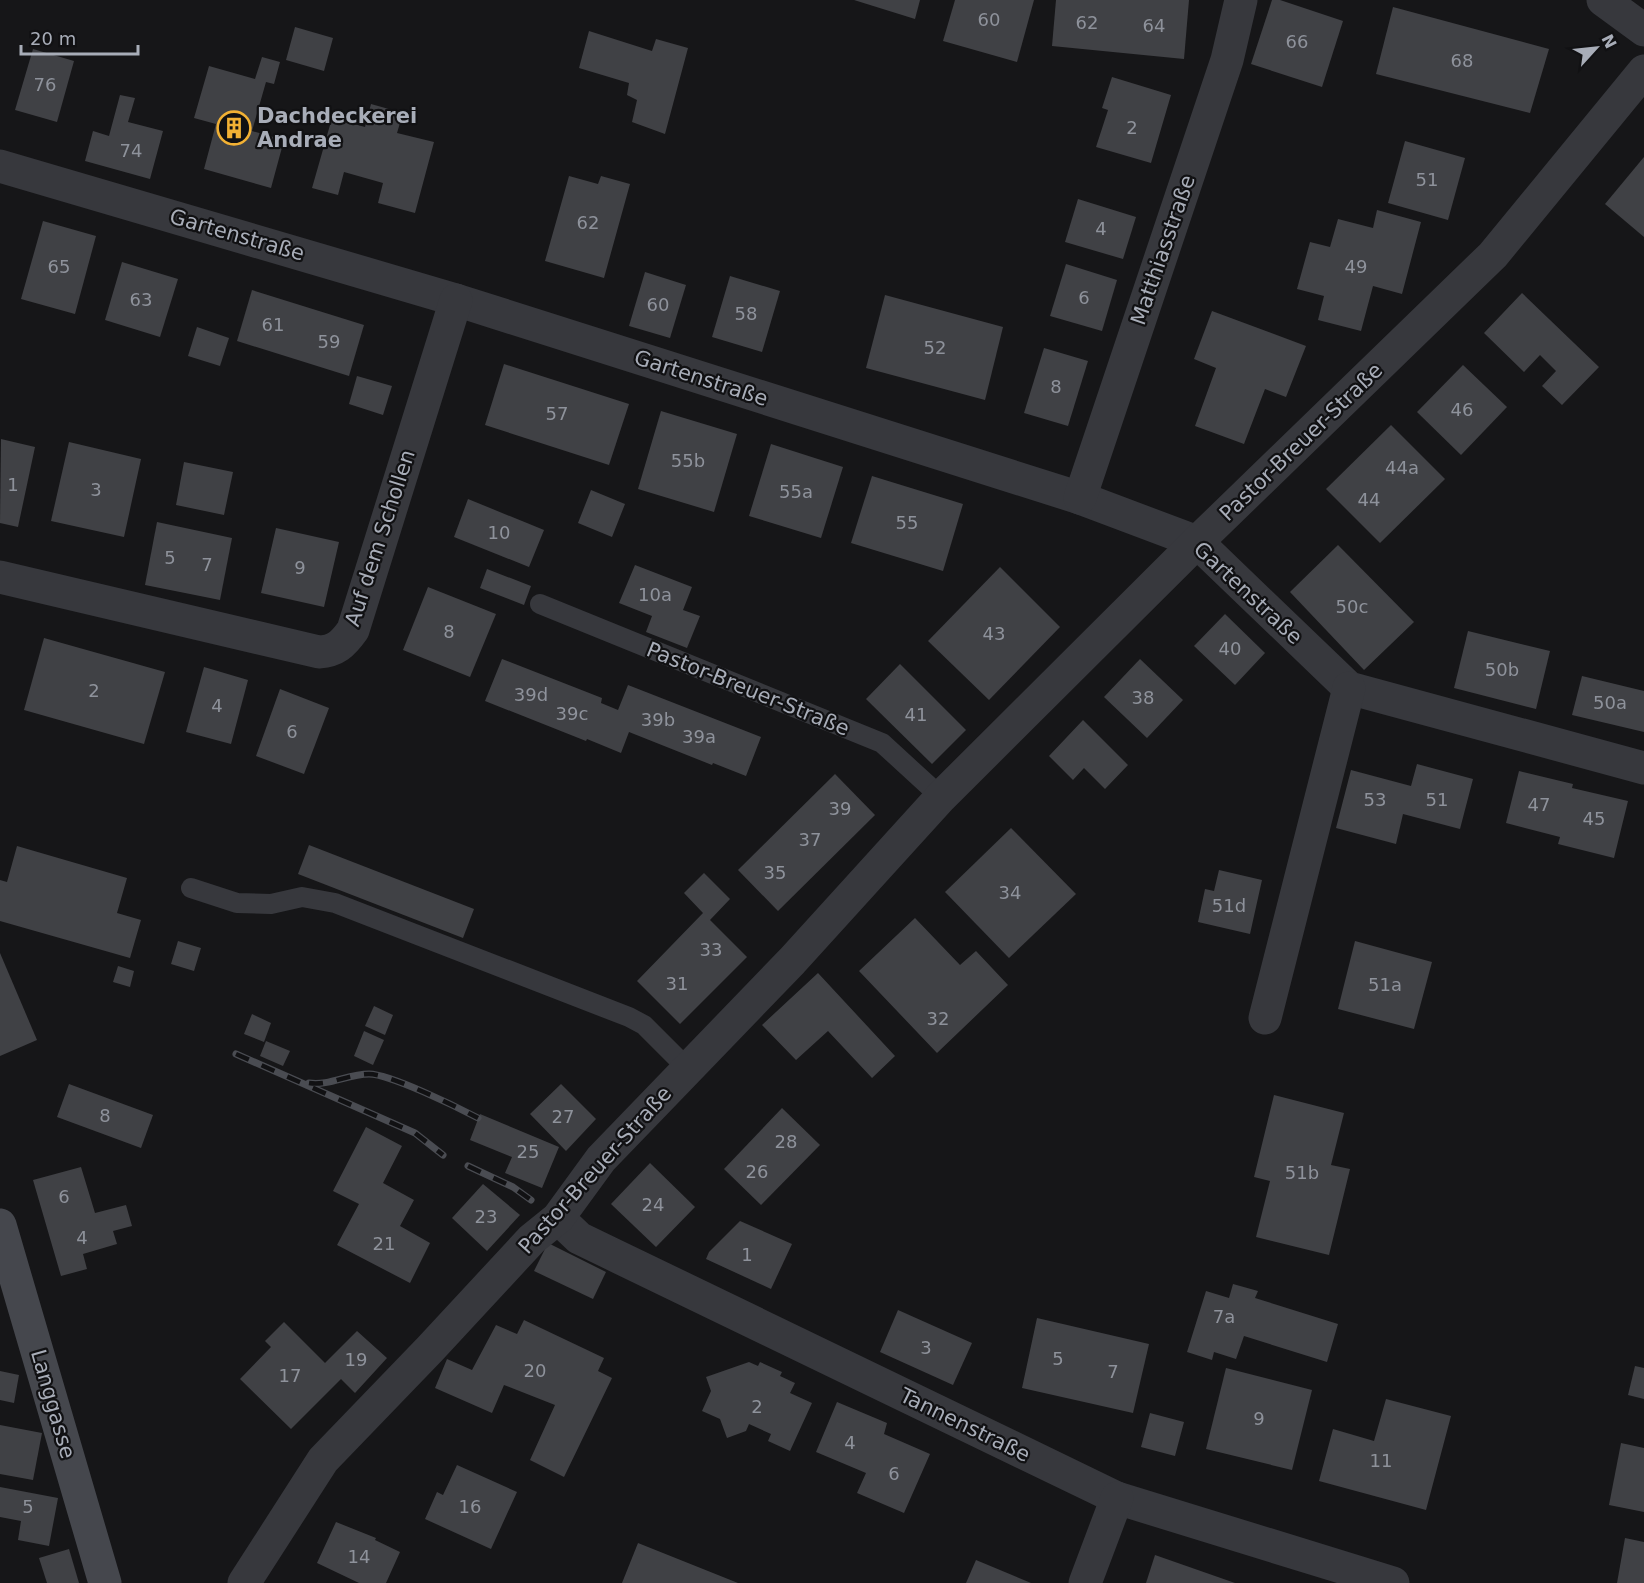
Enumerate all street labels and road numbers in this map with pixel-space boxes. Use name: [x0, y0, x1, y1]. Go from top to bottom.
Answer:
street label: Matthiasstraße: [1126, 172, 1200, 328]
street label: Gartenstraße: [167, 204, 307, 266]
street label: Gartenstraße: [631, 345, 771, 411]
street label: Pastor-Breuer-Straße: [1215, 358, 1387, 526]
street label: Auf dem Schollen: [340, 447, 420, 629]
street label: Gartenstraße: [1189, 537, 1307, 649]
street label: Pastor-Breuer-Straße: [643, 637, 853, 741]
street label: Pastor-Breuer-Straße: [514, 1082, 676, 1258]
street label: Langgasse: [26, 1347, 80, 1461]
street label: Tannenstraße: [895, 1383, 1034, 1467]

